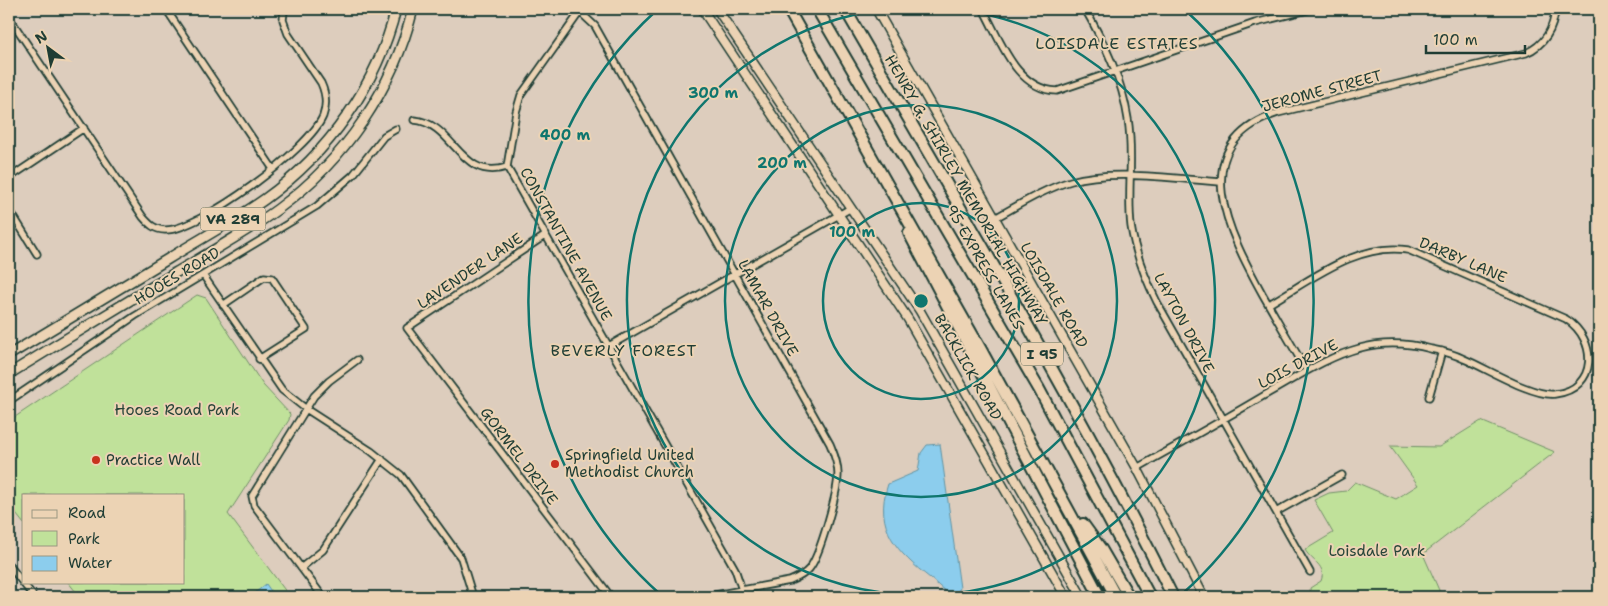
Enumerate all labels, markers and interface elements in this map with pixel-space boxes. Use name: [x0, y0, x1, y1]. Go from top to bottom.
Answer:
north arrow: [22, 22, 72, 72]
scale bar: [1426, 22, 1524, 54]
text: N: [32, 26, 51, 48]
text: 100 m: [1433, 30, 1478, 50]
district label: LOISDALE ESTATES: [1035, 33, 1199, 54]
street label: HENRY G. SHIRLEY MEMORIAL HIGHWAY: [880, 51, 1052, 329]
street label: JEROME STREET: [1260, 65, 1384, 117]
text: 300 m: [688, 83, 738, 103]
text: 400 m: [540, 125, 590, 145]
text: 200 m: [757, 153, 807, 173]
street label: CONSTANTINE AVENUE: [515, 164, 617, 324]
street label: 95 EXPRESS LANES: [941, 201, 1029, 333]
road number: VA 289: [200, 208, 266, 230]
text: 100 m: [829, 222, 875, 242]
street label: LAVENDER LANE: [413, 228, 527, 314]
street label: DARBY LANE: [1416, 232, 1510, 288]
street label: LOISDALE ROAD: [1016, 239, 1092, 352]
street label: HOOES ROAD: [130, 242, 224, 310]
street label: LAMAR DRIVE: [733, 256, 803, 360]
street label: LAYTON DRIVE: [1149, 269, 1219, 377]
centre of rings: [912, 292, 930, 310]
street label: BACKLICK ROAD: [929, 310, 1007, 424]
street label: LOIS DRIVE: [1255, 335, 1341, 393]
district label: BEVERLY FOREST: [551, 340, 697, 361]
road number: I 95: [1021, 342, 1063, 366]
park label: Hooes Road Park: [115, 400, 239, 420]
street label: GORMEL DRIVE: [476, 403, 562, 509]
place label: Springfield United Methodist Church: [565, 445, 695, 482]
place label: Practice Wall: [106, 450, 201, 470]
marker: Practice Wall: [90, 454, 102, 466]
marker: Springfield United Methodist Church: [549, 458, 561, 470]
legend: [22, 494, 185, 584]
text: Road: [68, 503, 106, 523]
text: Park: [68, 529, 100, 549]
park label: Loisdale Park: [1329, 541, 1425, 561]
text: Water: [68, 553, 112, 573]

